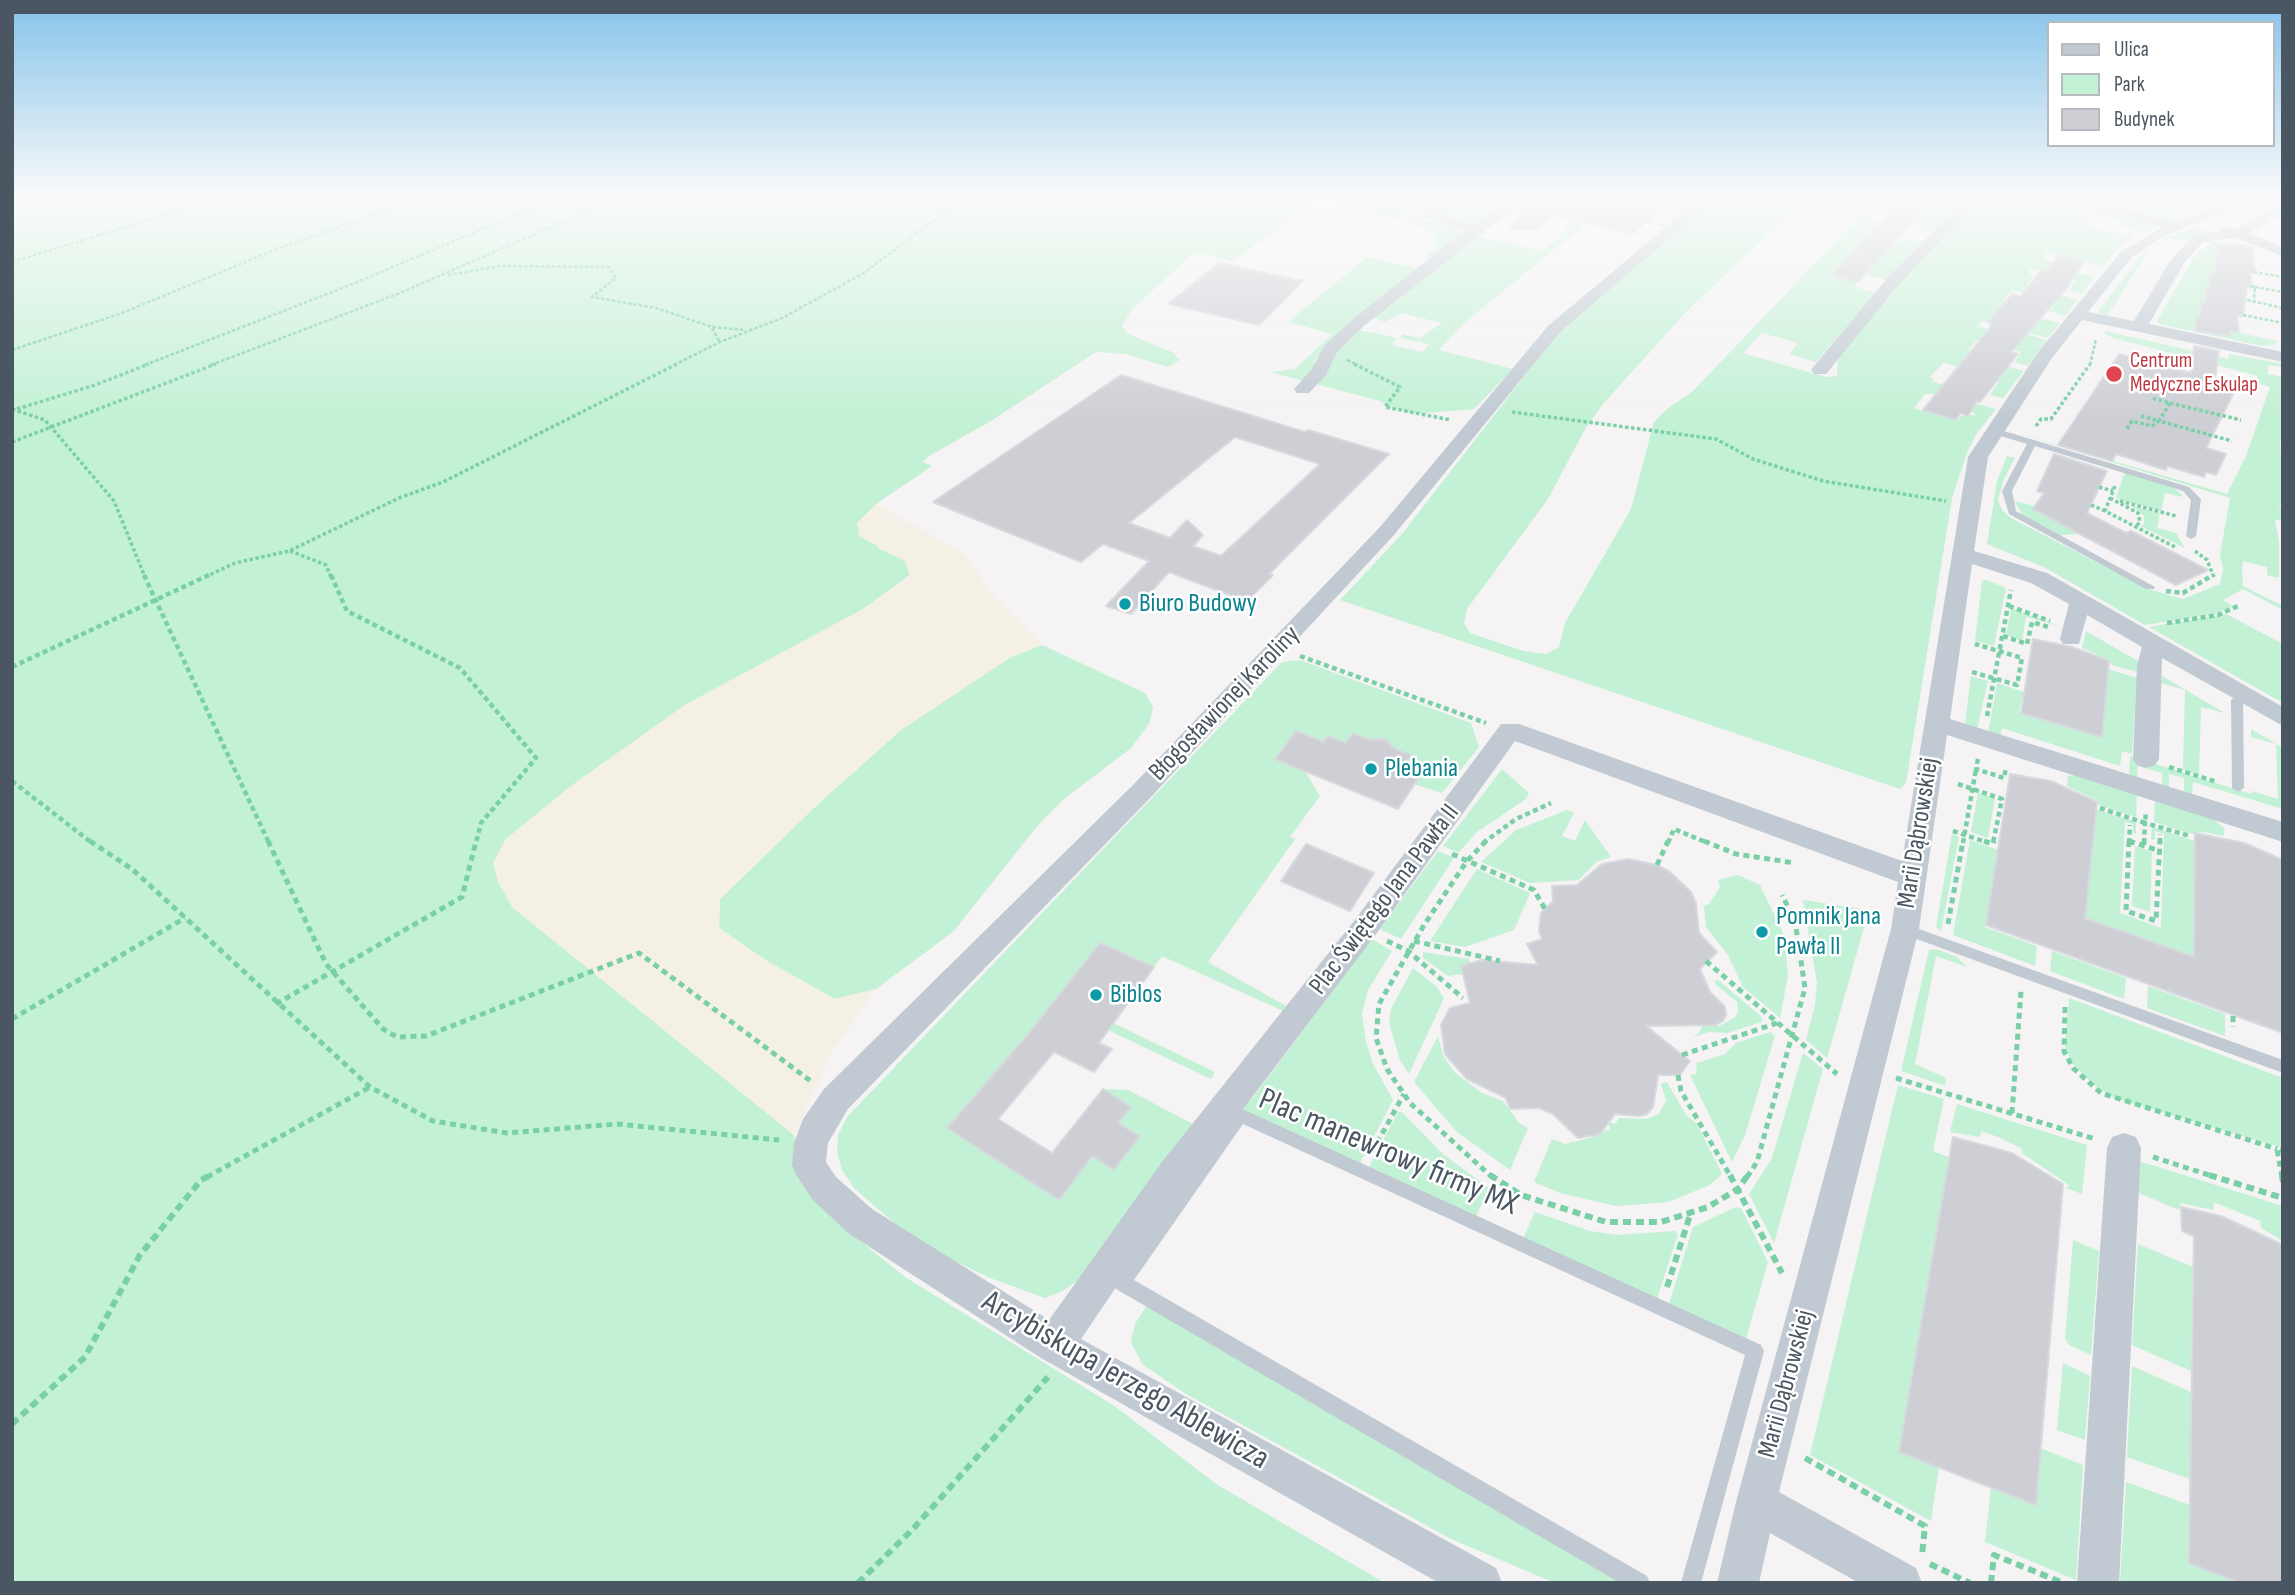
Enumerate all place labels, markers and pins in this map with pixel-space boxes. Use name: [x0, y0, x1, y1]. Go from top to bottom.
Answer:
place label: Centrum Medyczne Eskulap: [2130, 349, 2258, 399]
marker: Centrum Medyczne Eskulap: [2104, 364, 2124, 384]
place label: Biuro Budowy: [1139, 588, 1257, 620]
marker: Biuro Budowy: [1117, 596, 1133, 612]
place label: Plebania: [1385, 753, 1458, 785]
marker: Plebania: [1363, 761, 1379, 777]
place label: Pomnik Jana Pawła II: [1776, 901, 1881, 962]
marker: Pomnik Jana Pawła II: [1754, 924, 1770, 940]
place label: Biblos: [1110, 979, 1162, 1011]
marker: Biblos: [1088, 987, 1104, 1003]

